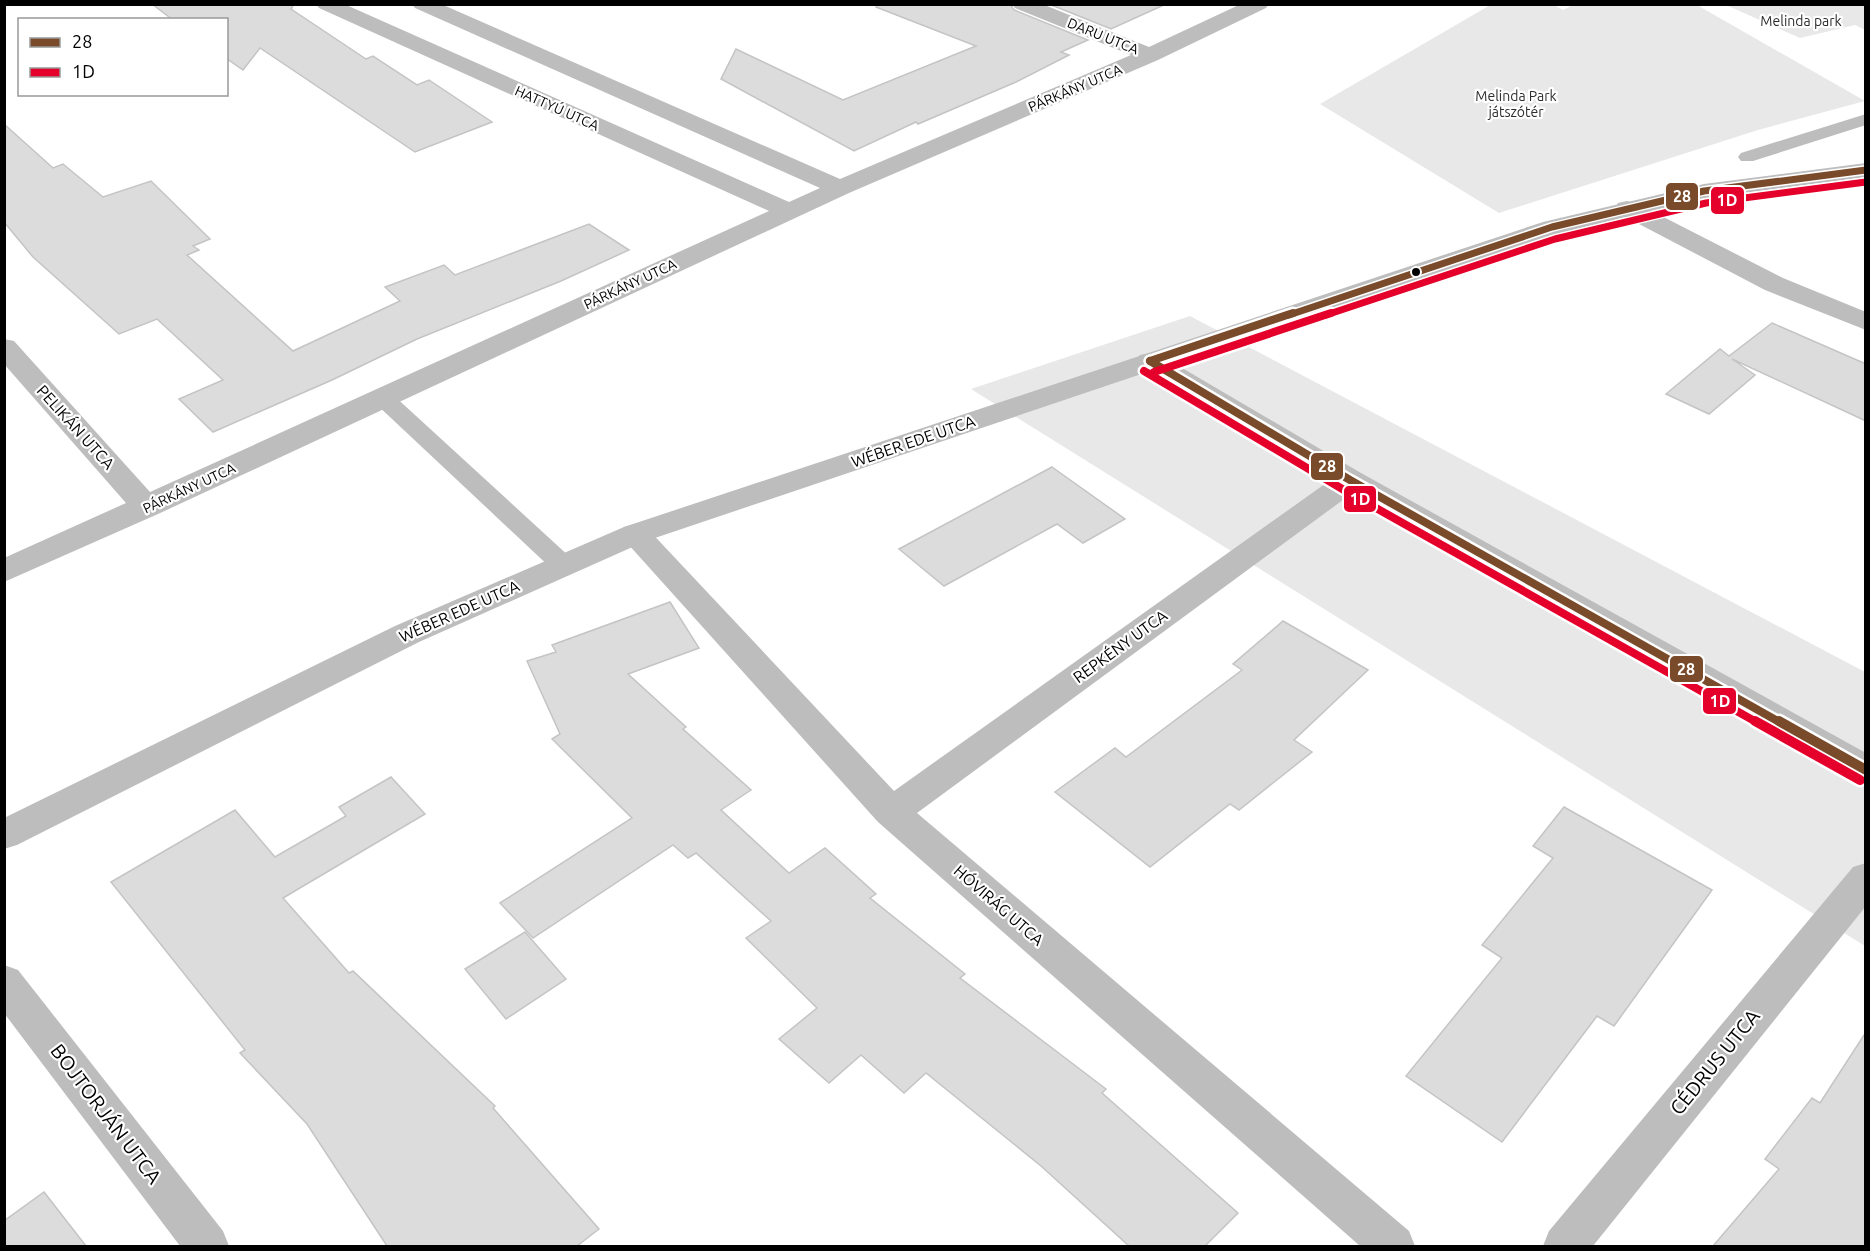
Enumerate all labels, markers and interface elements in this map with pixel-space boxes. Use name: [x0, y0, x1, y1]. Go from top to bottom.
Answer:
park label: Melinda park: [1760, 13, 1842, 29]
street label: DARU UTCA: [1065, 14, 1141, 58]
legend: [18, 18, 228, 96]
text: 28: [72, 31, 92, 51]
street label: PÁRKÁNY UTCA: [1025, 60, 1124, 115]
text: 1D: [72, 61, 95, 81]
street label: HATTYÚ UTCA: [512, 81, 602, 134]
park label: Melinda Park játszótér: [1475, 88, 1557, 120]
line badge: 28: [1665, 182, 1699, 211]
line badge: 1D: [1710, 186, 1745, 215]
text: 28: [1673, 187, 1691, 205]
text: 1D: [1717, 191, 1737, 209]
street label: PÁRKÁNY UTCA: [581, 255, 679, 312]
unlabelled marker: [1410, 266, 1422, 278]
street label: PELIKÁN UTCA: [34, 380, 120, 473]
street label: WÉBER EDE UTCA: [848, 409, 978, 471]
line badge: 28: [1310, 452, 1344, 481]
text: 28: [1318, 457, 1336, 475]
street label: PÁRKÁNY UTCA: [140, 459, 238, 516]
line badge: 1D: [1343, 485, 1377, 513]
text: 1D: [1350, 490, 1370, 508]
street label: WÉBER EDE UTCA: [395, 574, 522, 646]
street label: REPKÉNY UTCA: [1068, 604, 1171, 686]
line badge: 28: [1669, 655, 1704, 683]
text: 28: [1677, 660, 1695, 678]
line badge: 1D: [1702, 687, 1737, 715]
text: 1D: [1710, 692, 1730, 710]
street label: HÓVIRÁG UTCA: [951, 860, 1049, 949]
street label: CÉDRUS UTCA: [1665, 1004, 1764, 1119]
street label: BOJTORJÁN UTCA: [46, 1039, 166, 1188]

